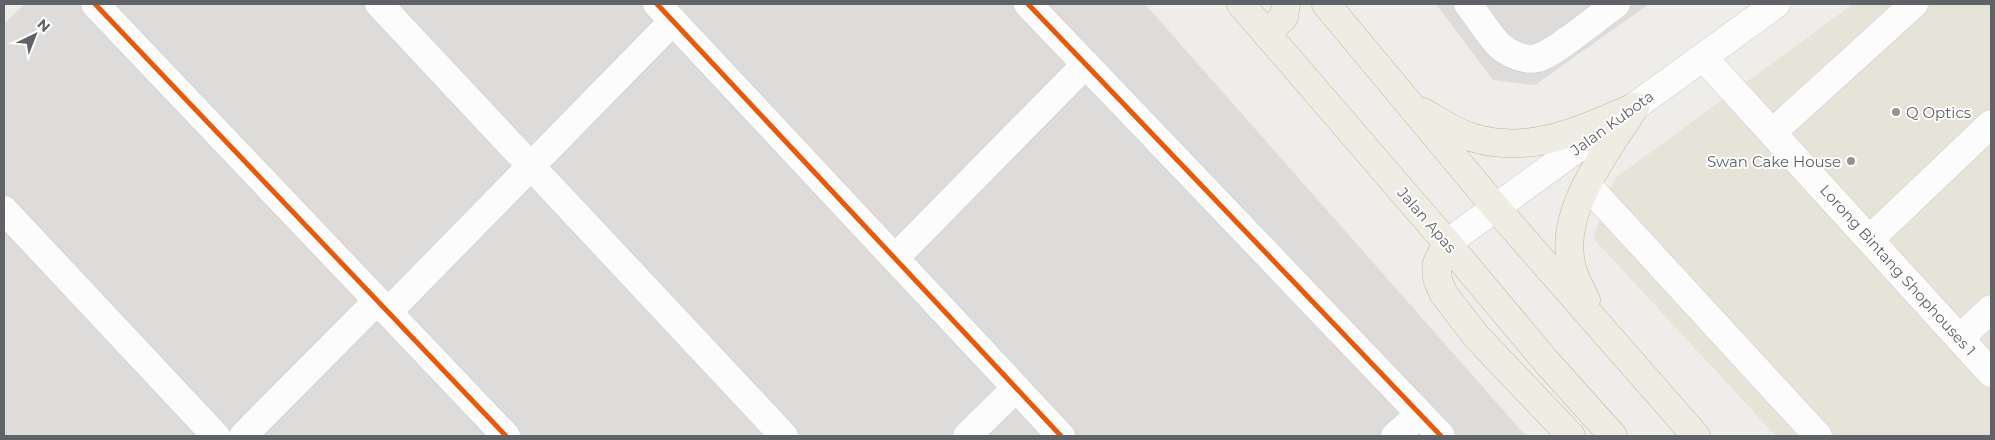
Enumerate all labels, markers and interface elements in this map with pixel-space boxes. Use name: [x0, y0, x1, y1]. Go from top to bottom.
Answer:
north arrow: [10, 10, 60, 60]
text: N: [34, 15, 54, 36]
street label: Jalan Kubota: [1566, 87, 1657, 160]
place label: Q Optics: [1906, 103, 1971, 122]
marker: Q Optics: [1890, 106, 1902, 118]
place label: Swan Cake House: [1707, 152, 1841, 171]
marker: Swan Cake House: [1845, 155, 1857, 167]
street label: Lorong Bintang Shophouses 1: [1816, 180, 1980, 360]
street label: Jalan Apas: [1393, 183, 1461, 257]

